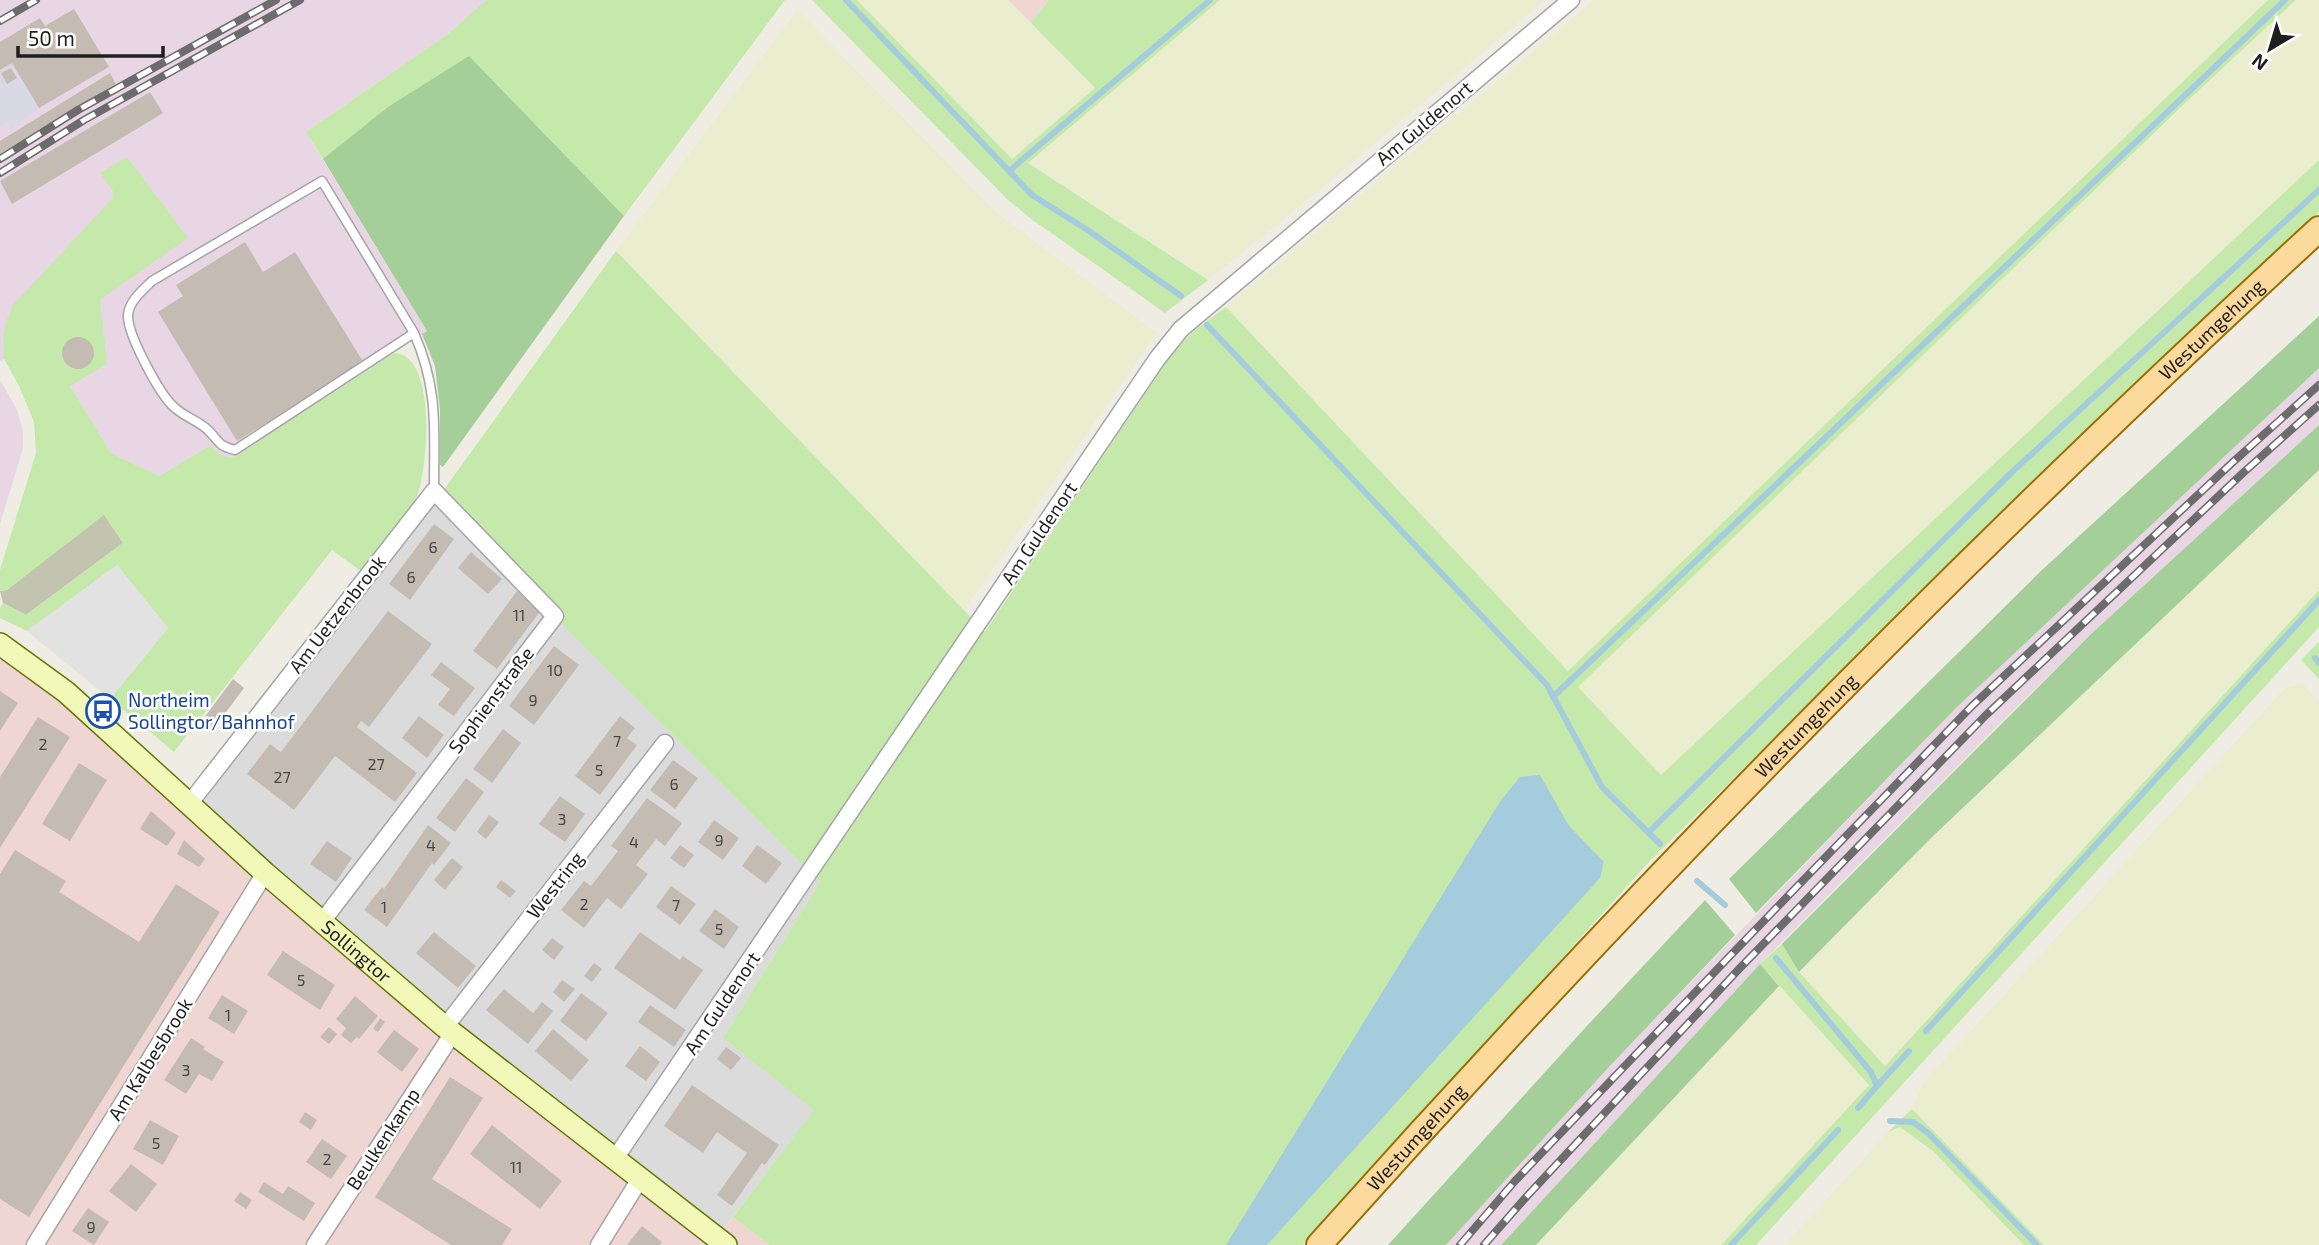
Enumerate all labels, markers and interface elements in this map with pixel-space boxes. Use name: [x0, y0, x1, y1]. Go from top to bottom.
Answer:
scale bar: [18, 14, 163, 58]
north arrow: [2235, 14, 2305, 84]
text: 50 m: [28, 25, 75, 50]
text: N: [2247, 50, 2272, 76]
street label: Am Guldenort: [1371, 76, 1477, 170]
street label: Westumgehung: [2153, 273, 2269, 384]
street label: Am Guldenort: [996, 477, 1081, 588]
house number: 6: [428, 537, 438, 556]
street label: Am Uetzenbrook: [283, 550, 390, 677]
house number: 6: [406, 567, 416, 586]
house number: 11: [513, 605, 525, 624]
street label: Sophienstraße: [443, 642, 538, 758]
house number: 10: [547, 660, 563, 679]
street label: Westumgehung: [1749, 668, 1862, 782]
place label: Northeim Sollingtor/Bahnhof: [128, 688, 295, 733]
house number: 9: [528, 690, 538, 709]
bus stop icon: Northeim Sollingtor/Bahnhof: [84, 692, 122, 730]
house number: 7: [613, 731, 621, 750]
house number: 2: [39, 734, 48, 753]
house number: 27: [367, 754, 385, 773]
house number: 5: [595, 760, 603, 779]
house number: 27: [273, 767, 291, 786]
house number: 6: [669, 774, 679, 793]
house number: 3: [558, 809, 566, 828]
house number: 9: [714, 830, 724, 849]
house number: 4: [629, 832, 639, 851]
house number: 4: [426, 835, 436, 854]
street label: Westring: [521, 846, 588, 923]
house number: 2: [580, 894, 589, 913]
house number: 7: [672, 895, 680, 914]
house number: 1: [381, 897, 387, 916]
street label: Sollingtor: [317, 915, 397, 987]
house number: 5: [715, 919, 723, 938]
street label: Am Guldenort: [679, 947, 764, 1058]
house number: 5: [297, 970, 305, 989]
street label: Am Kalbesbrook: [103, 993, 197, 1124]
house number: 1: [225, 1005, 231, 1024]
house number: 3: [182, 1060, 190, 1079]
street label: Westumgehung: [1361, 1079, 1471, 1195]
street label: Beulkenkamp: [341, 1083, 424, 1194]
house number: 5: [152, 1133, 160, 1152]
house number: 2: [323, 1149, 332, 1168]
house number: 11: [510, 1157, 522, 1176]
house number: 9: [86, 1217, 96, 1236]

